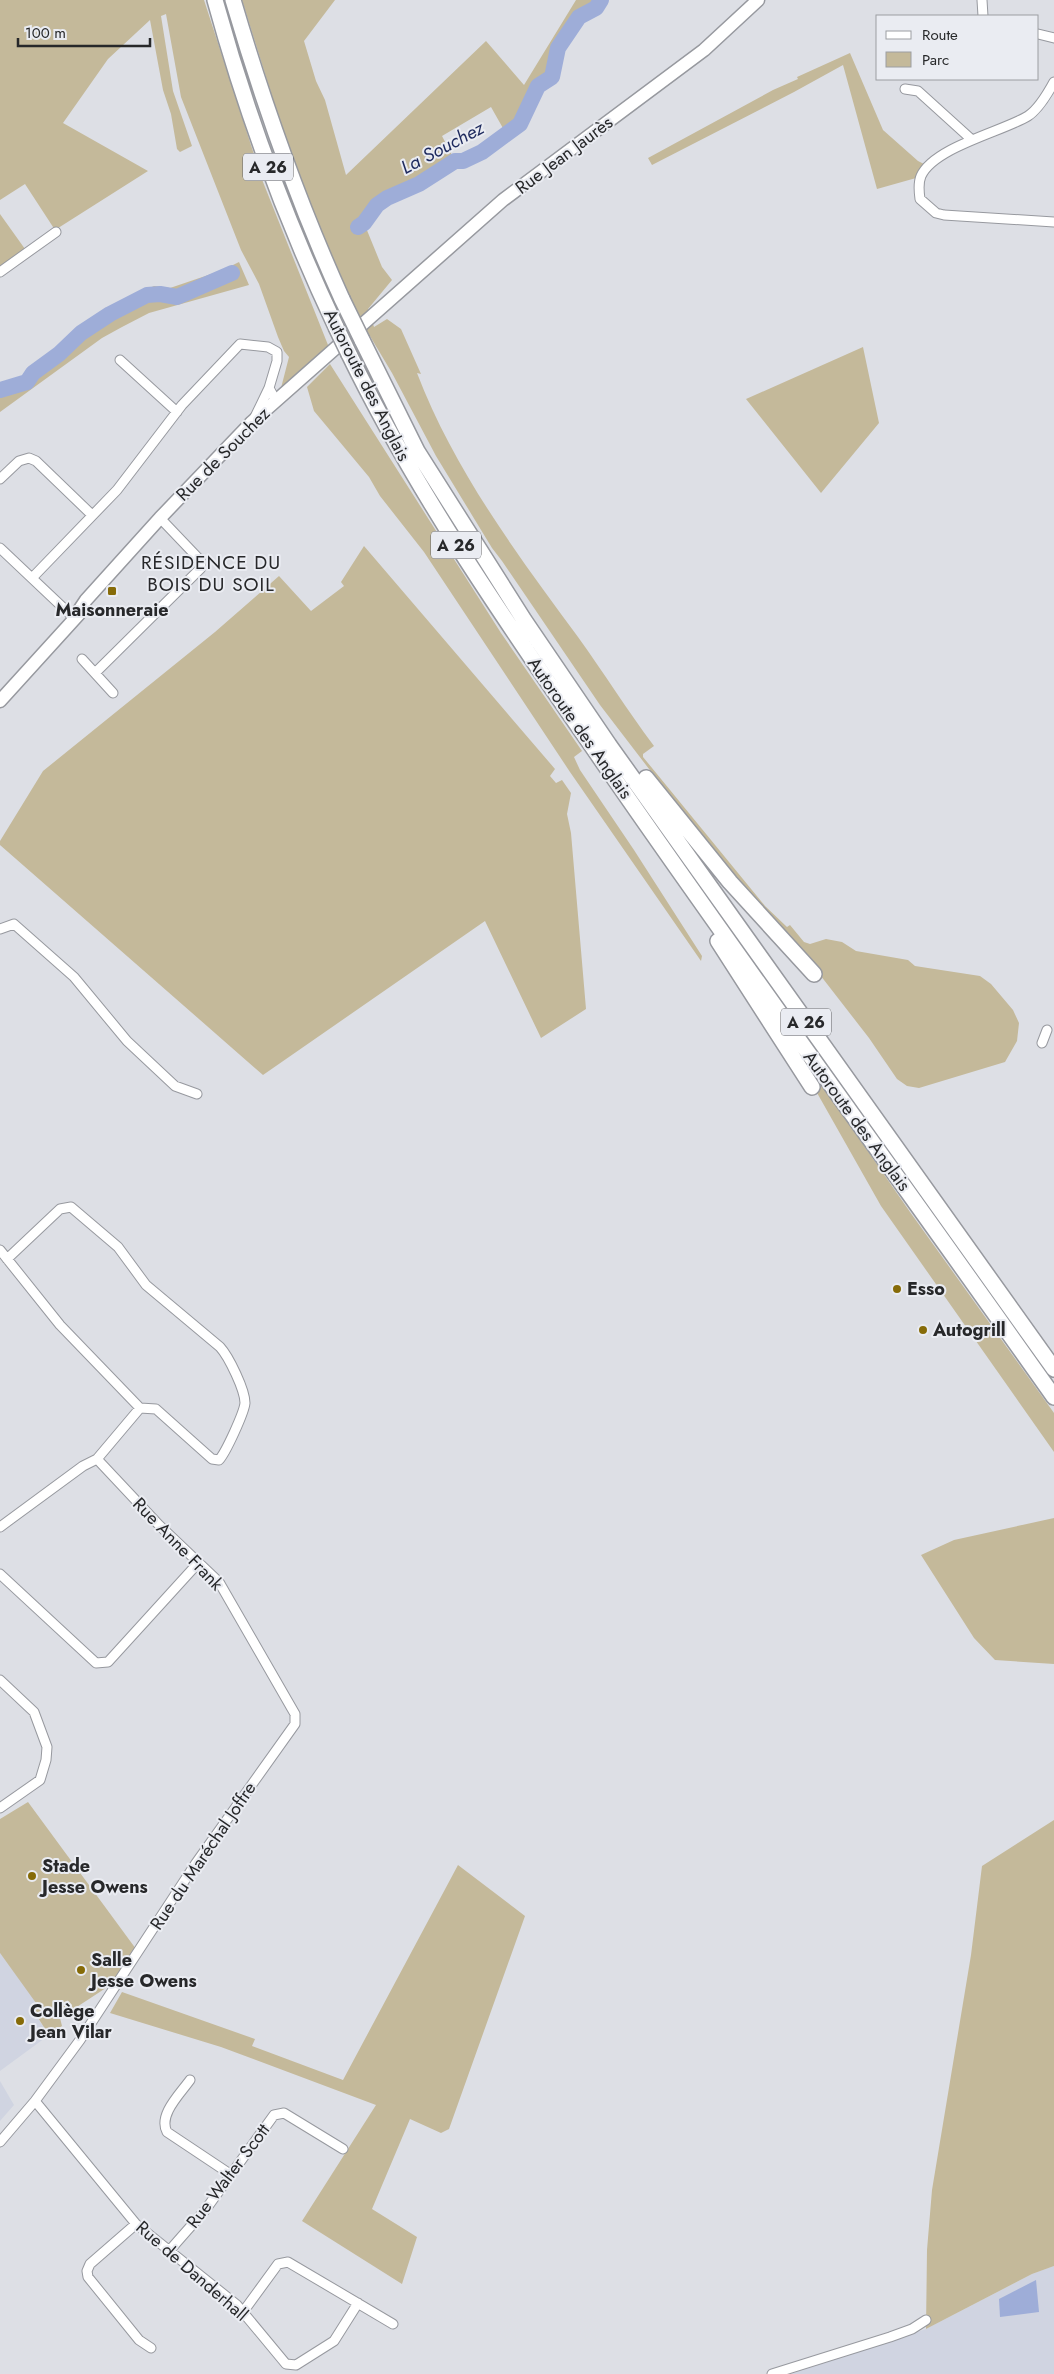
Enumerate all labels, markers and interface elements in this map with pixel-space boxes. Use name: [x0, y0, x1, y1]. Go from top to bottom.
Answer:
scale bar: [18, 15, 150, 47]
legend: [876, 15, 1039, 80]
text: 100 m: [25, 22, 66, 44]
text: Route: [922, 24, 958, 46]
text: Parc: [922, 49, 949, 71]
street label: Rue Jean Jaurès: [510, 110, 618, 200]
water label: La Souchez: [396, 114, 490, 181]
road number: A 26: [243, 154, 293, 180]
street label: Autoroute des Anglais: [317, 304, 417, 466]
street label: Rue de Souchez: [170, 401, 276, 507]
road number: A 26: [431, 532, 481, 558]
district label: RÉSIDENCE DU BOIS DU SOIL: [141, 549, 281, 598]
marker: Maisonneraie: [106, 585, 118, 597]
place label: Maisonneraie: [56, 597, 168, 623]
street label: Autoroute des Anglais: [521, 652, 639, 804]
road number: A 26: [781, 1009, 831, 1036]
street label: Autoroute des Anglais: [797, 1045, 917, 1197]
place label: Esso: [907, 1276, 945, 1302]
marker: Esso: [891, 1283, 903, 1295]
place label: Autogrill: [932, 1317, 1006, 1343]
marker: Autogrill: [917, 1324, 929, 1336]
street label: Rue Anne Frank: [127, 1492, 229, 1596]
street label: Rue du Maréchal Joffre: [144, 1777, 262, 1935]
place label: Stade Jesse Owens: [39, 1853, 148, 1900]
marker: Stade Jesse Owens: [26, 1870, 38, 1882]
place label: Salle Jesse Owens: [88, 1947, 197, 1994]
marker: Salle Jesse Owens: [75, 1964, 87, 1976]
place label: Collège Jean Vilar: [27, 1998, 112, 2045]
marker: Collège Jean Vilar: [14, 2015, 26, 2027]
street label: Rue Walter Scott: [180, 2118, 276, 2234]
street label: Rue de Danderhall: [130, 2215, 254, 2327]

